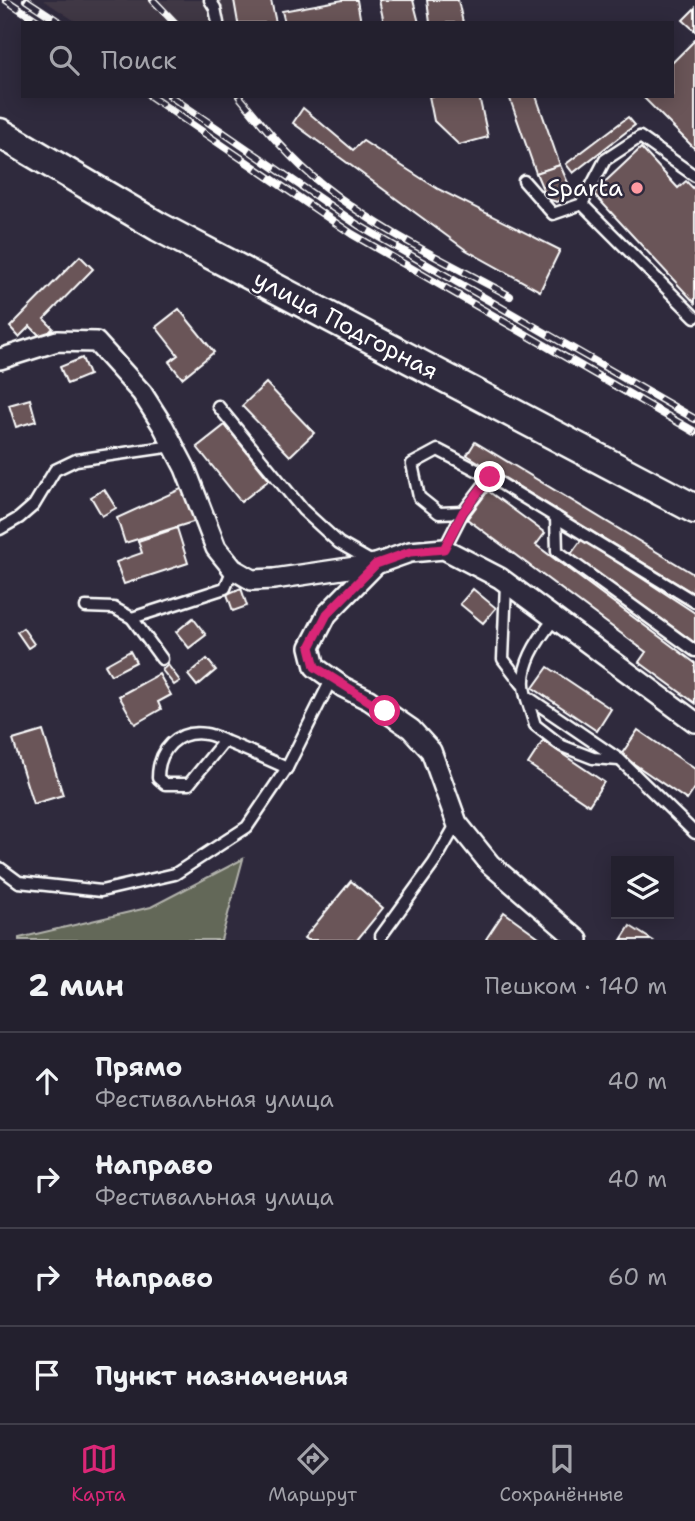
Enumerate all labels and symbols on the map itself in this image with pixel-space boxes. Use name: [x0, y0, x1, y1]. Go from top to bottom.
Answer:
place label: Sparta: [547, 172, 623, 204]
marker: Sparta: [629, 180, 645, 196]
street label: улица Подгорная: [248, 263, 444, 387]
route end: [474, 461, 505, 492]
route start: [369, 695, 400, 726]

